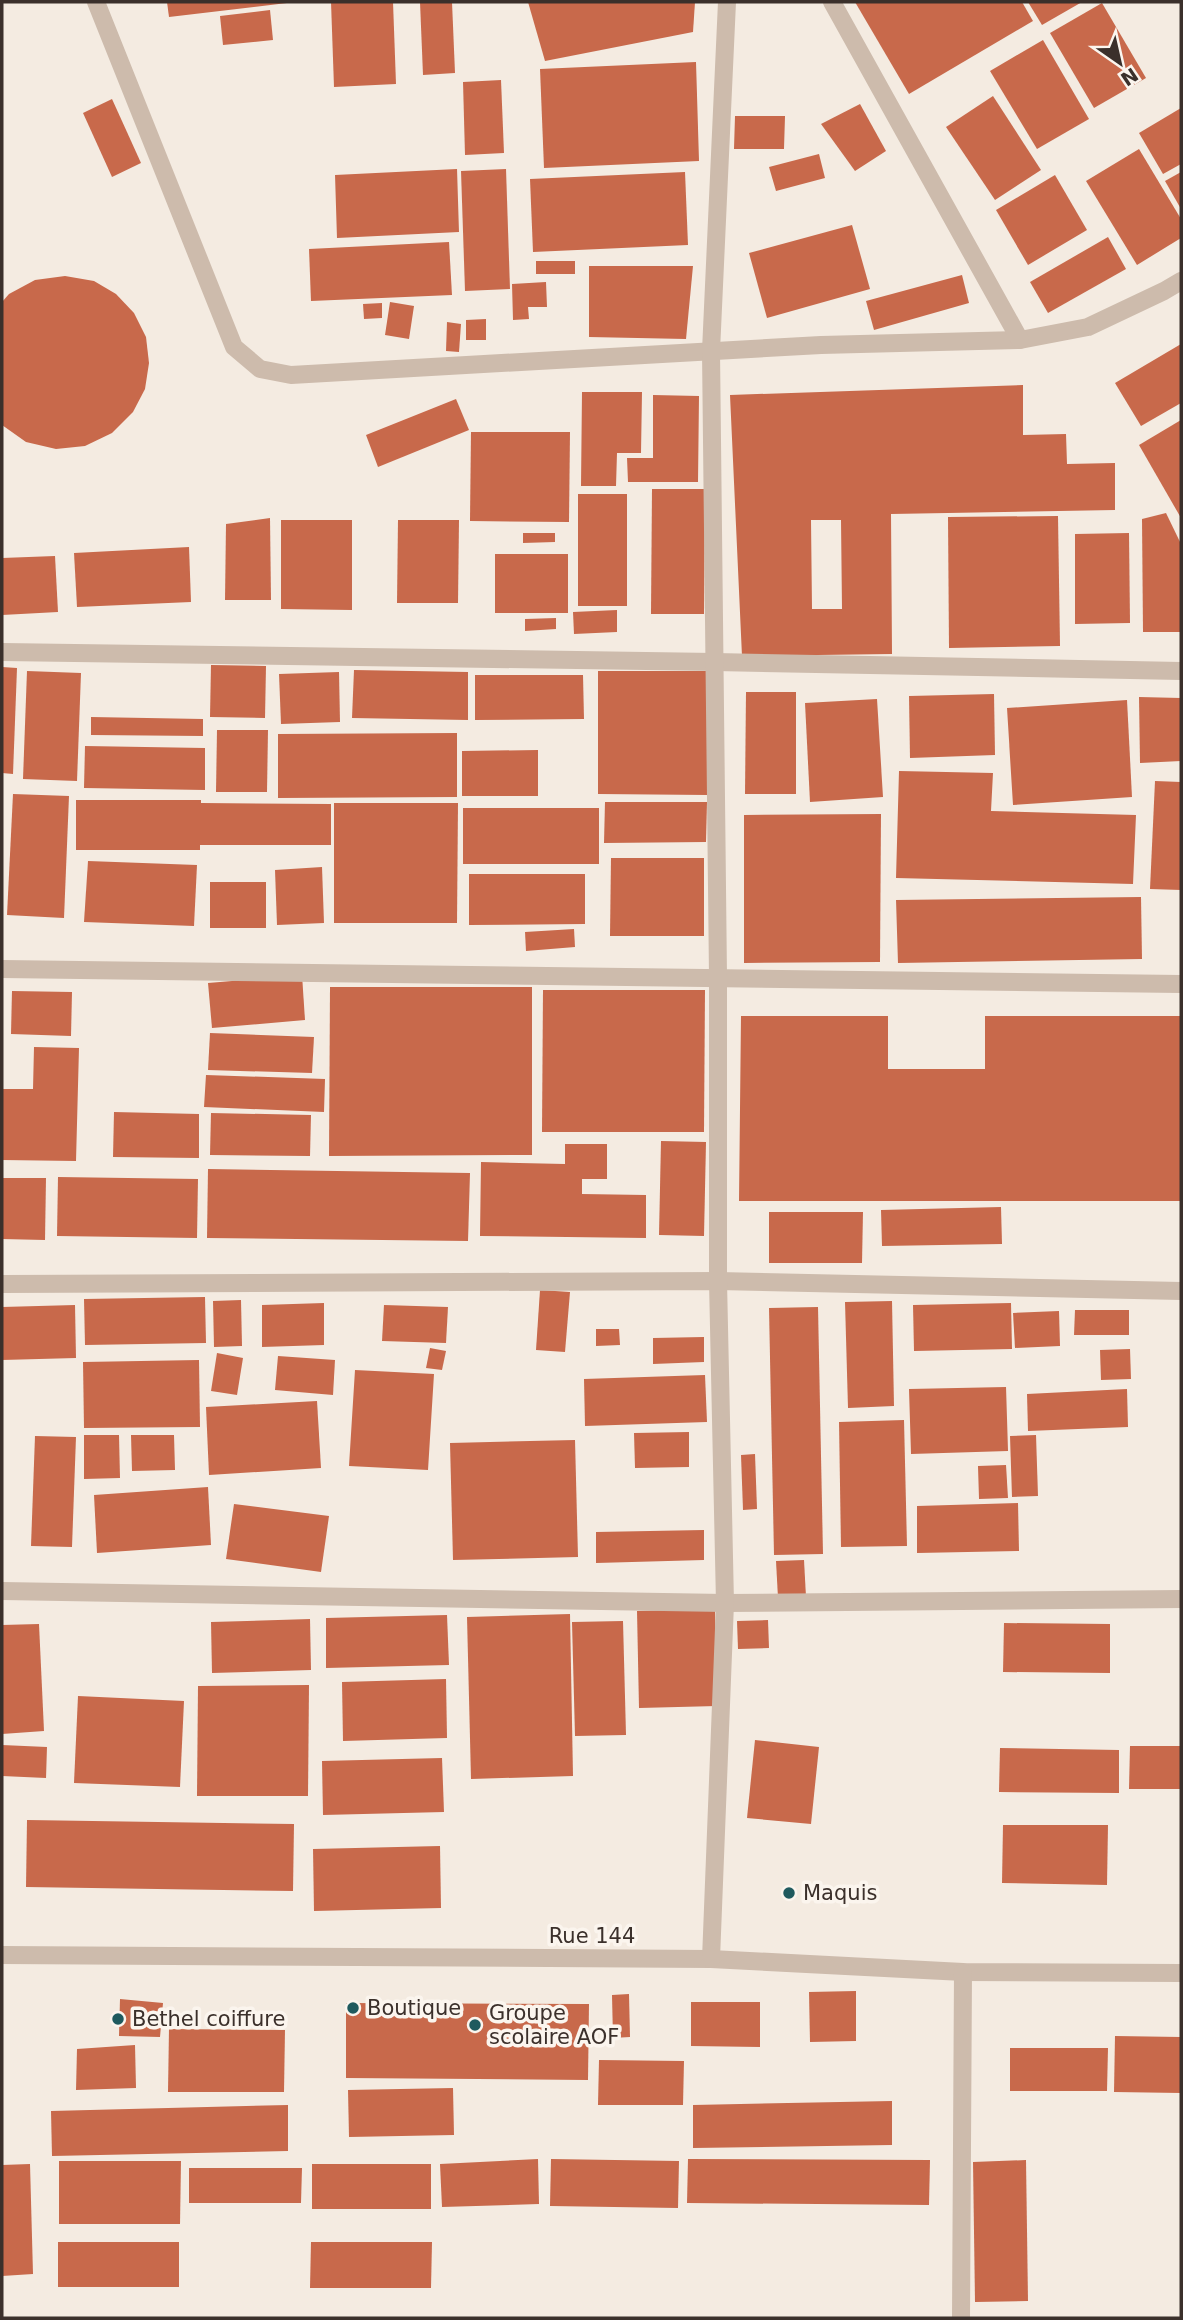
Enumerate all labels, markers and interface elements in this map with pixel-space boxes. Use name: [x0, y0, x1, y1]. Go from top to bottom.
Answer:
north arrow: [1085, 28, 1155, 98]
text: N: [1117, 64, 1142, 91]
place label: Maquis: [803, 1881, 877, 1905]
marker: Maquis: [781, 1885, 797, 1901]
street label: Rue 144: [549, 1924, 635, 1948]
place label: Boutique: [367, 1996, 461, 2020]
marker: Boutique: [345, 2000, 361, 2016]
place label: Groupe scolaire AOF: [489, 2001, 619, 2049]
place label: Bethel coiffure: [132, 2007, 285, 2031]
marker: Bethel coiffure: [110, 2011, 126, 2027]
marker: Groupe scolaire AOF: [467, 2017, 483, 2033]

